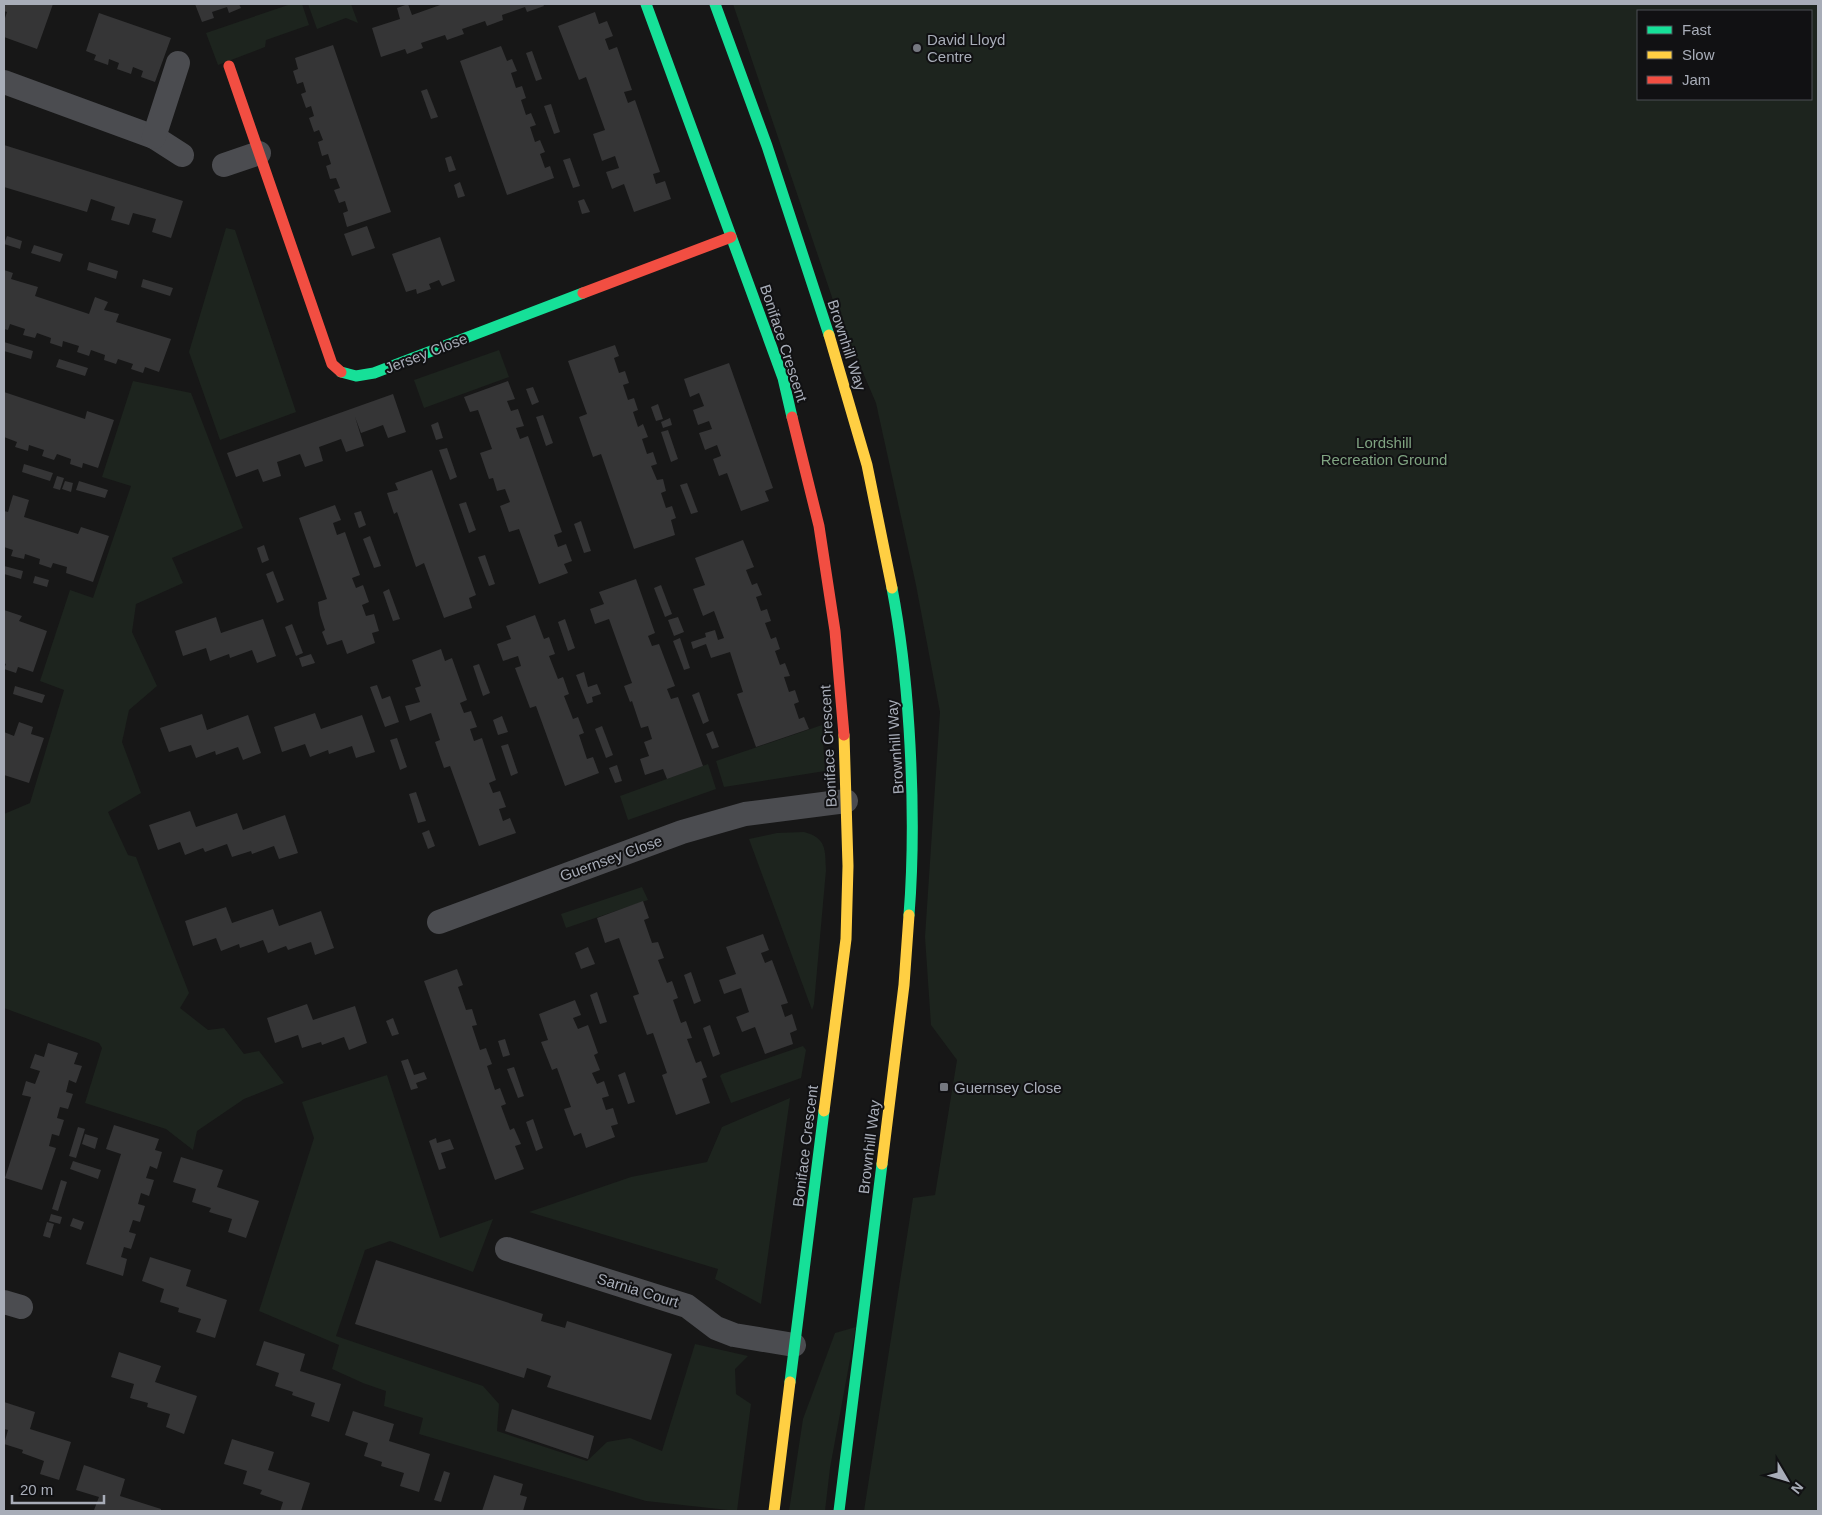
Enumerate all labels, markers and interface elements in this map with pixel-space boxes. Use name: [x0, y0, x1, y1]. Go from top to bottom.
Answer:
legend: [1637, 10, 1812, 100]
text: Fast: [1682, 21, 1712, 38]
place label: David Lloyd Centre: [927, 31, 1005, 65]
marker: David Lloyd Centre: [911, 42, 923, 54]
text: Slow: [1682, 46, 1715, 63]
text: Jam: [1682, 71, 1710, 88]
street label: Boniface Crescent: [757, 282, 811, 405]
street label: Brownhill Way: [824, 297, 870, 393]
street label: Jersey Close: [382, 330, 470, 376]
park label: Lordshill Recreation Ground: [1321, 434, 1447, 468]
street label: Boniface Crescent: [816, 684, 840, 808]
street label: Brownhill Way: [883, 699, 907, 795]
street label: Guernsey Close: [558, 832, 664, 884]
place label: Guernsey Close: [954, 1079, 1062, 1096]
marker: Guernsey Close: [938, 1081, 950, 1093]
street label: Boniface Crescent: [789, 1083, 821, 1208]
street label: Brownhill Way: [855, 1099, 883, 1195]
street label: Sarnia Court: [595, 1270, 682, 1311]
north arrow: [1762, 1455, 1812, 1505]
scale bar: [12, 1472, 105, 1504]
text: N: [1788, 1479, 1807, 1497]
text: 20 m: [20, 1481, 53, 1498]

